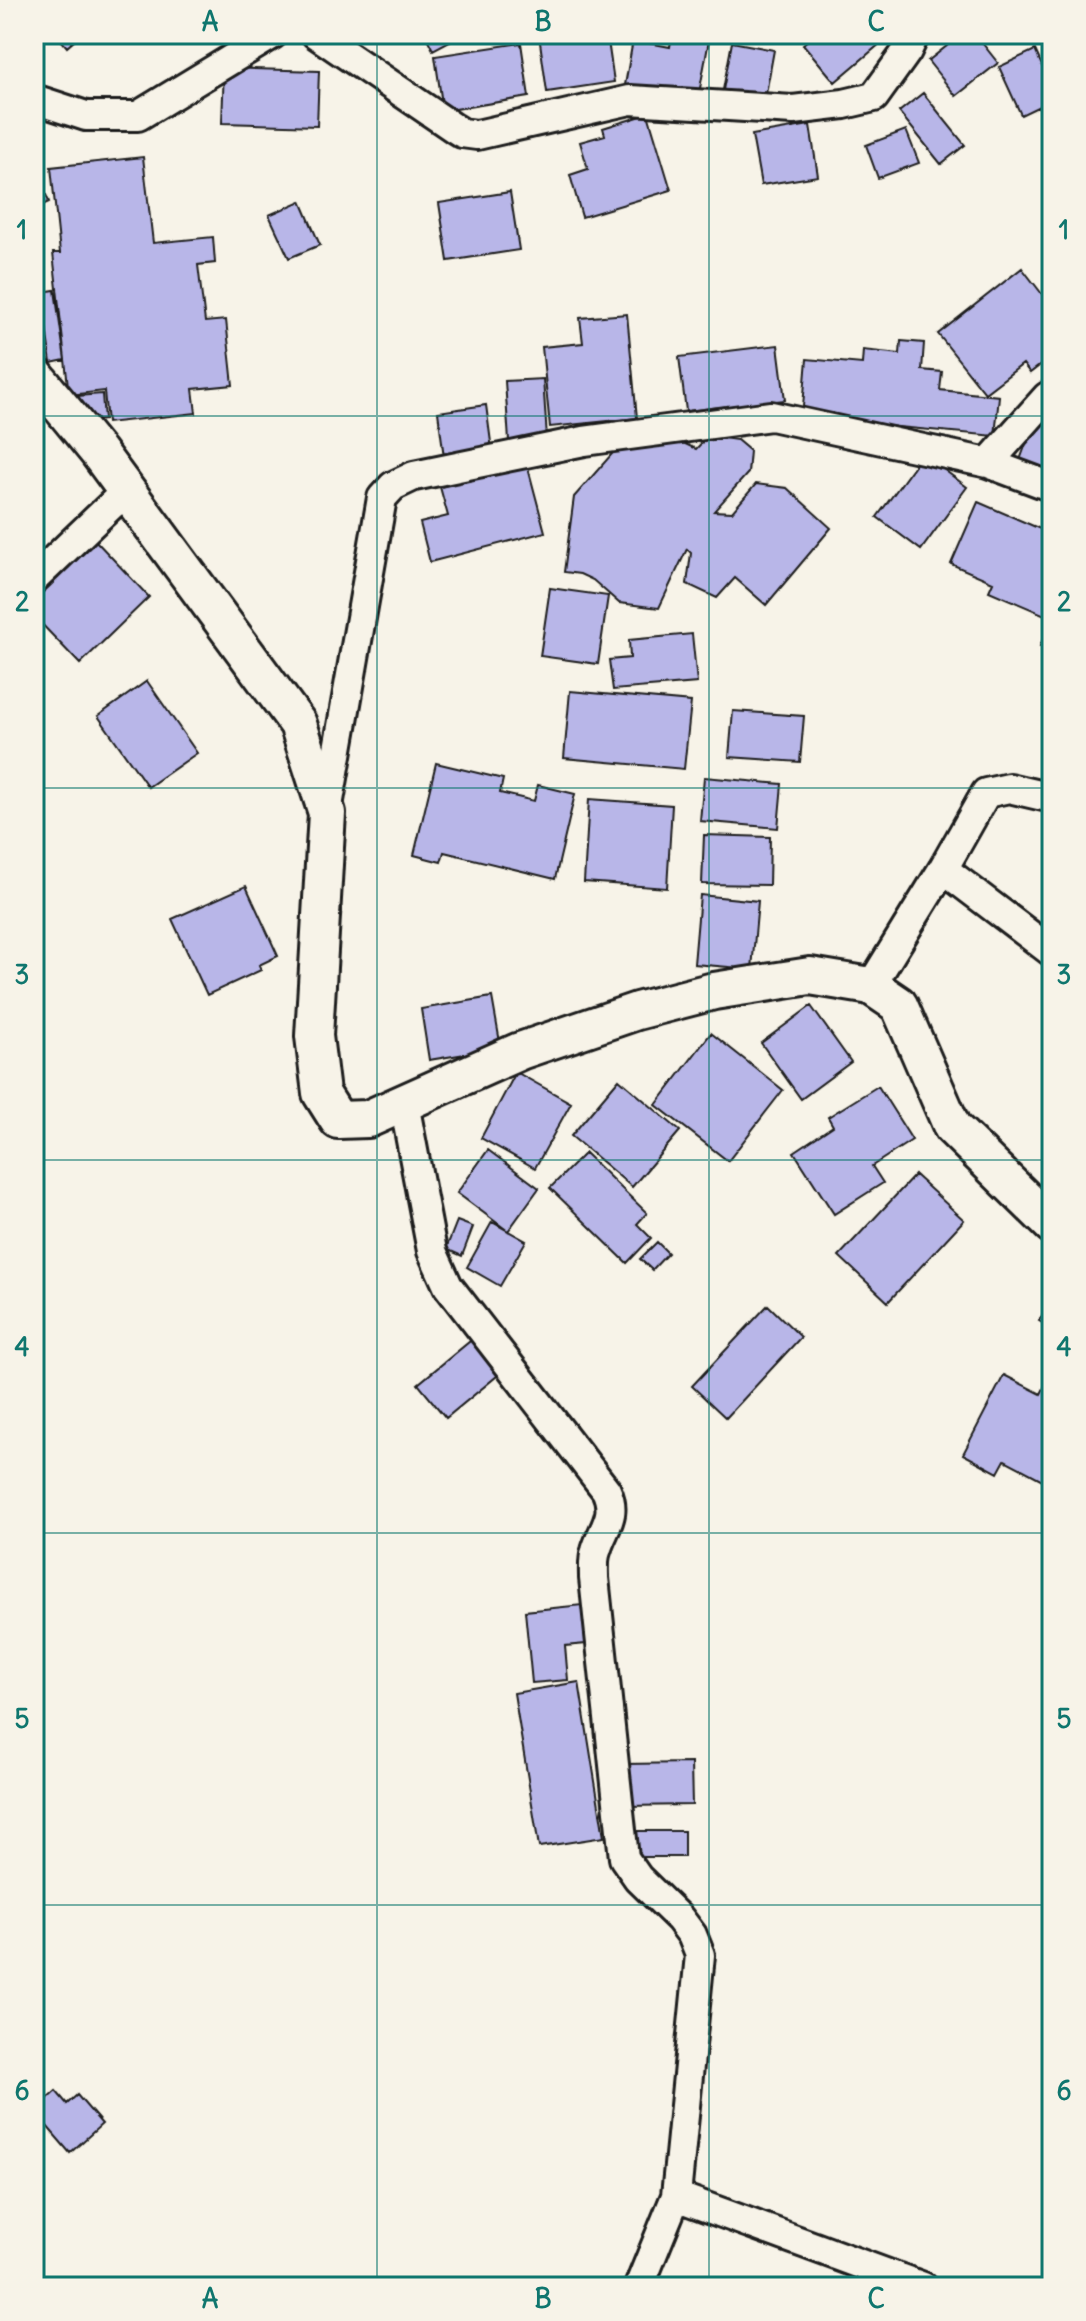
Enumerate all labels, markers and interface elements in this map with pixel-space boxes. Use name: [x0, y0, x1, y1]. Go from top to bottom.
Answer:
text: A: [202, 5, 219, 38]
text: B: [534, 5, 552, 38]
text: C: [867, 5, 885, 38]
text: 1: [17, 213, 27, 246]
text: 1: [1059, 213, 1069, 246]
text: 2: [15, 585, 29, 618]
text: 2: [1057, 585, 1071, 618]
text: 3: [15, 958, 29, 991]
text: 3: [1057, 958, 1071, 991]
text: 4: [14, 1330, 30, 1363]
text: 4: [1056, 1330, 1072, 1363]
text: 5: [15, 1702, 30, 1735]
text: 5: [1057, 1702, 1072, 1735]
text: 6: [14, 2074, 30, 2107]
text: 6: [1056, 2074, 1072, 2107]
text: A: [202, 2282, 219, 2315]
text: B: [534, 2282, 552, 2315]
text: C: [867, 2282, 885, 2315]

